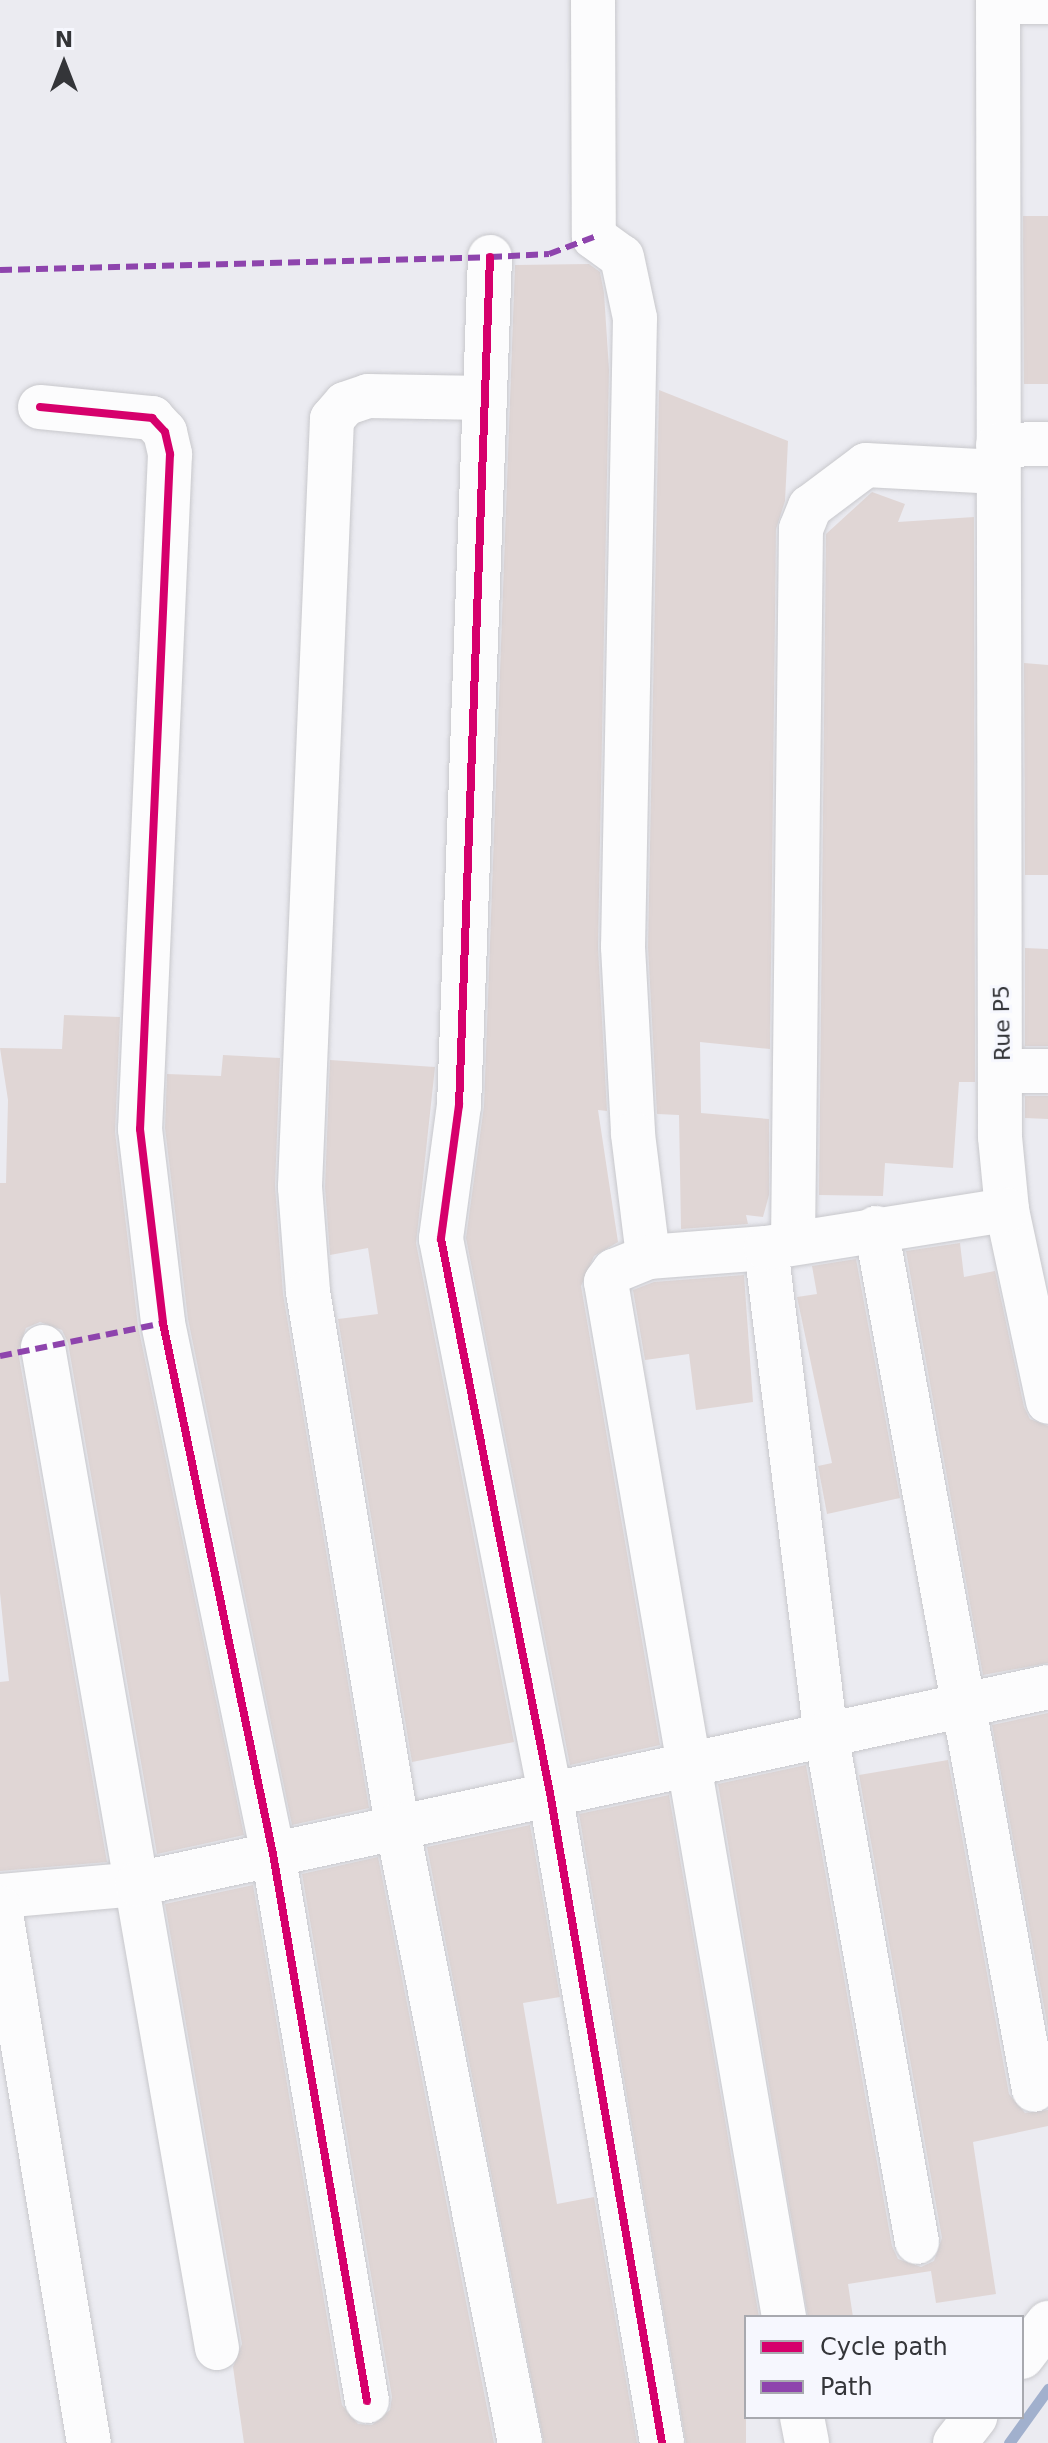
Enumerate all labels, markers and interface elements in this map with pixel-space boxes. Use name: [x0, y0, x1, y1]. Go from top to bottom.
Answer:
north arrow: [24, 24, 104, 104]
text: N: [55, 27, 73, 52]
street label: Rue P5: [988, 985, 1016, 1061]
legend: [744, 2315, 1024, 2419]
text: Cycle path: [820, 2333, 948, 2361]
text: Path: [820, 2373, 873, 2401]

